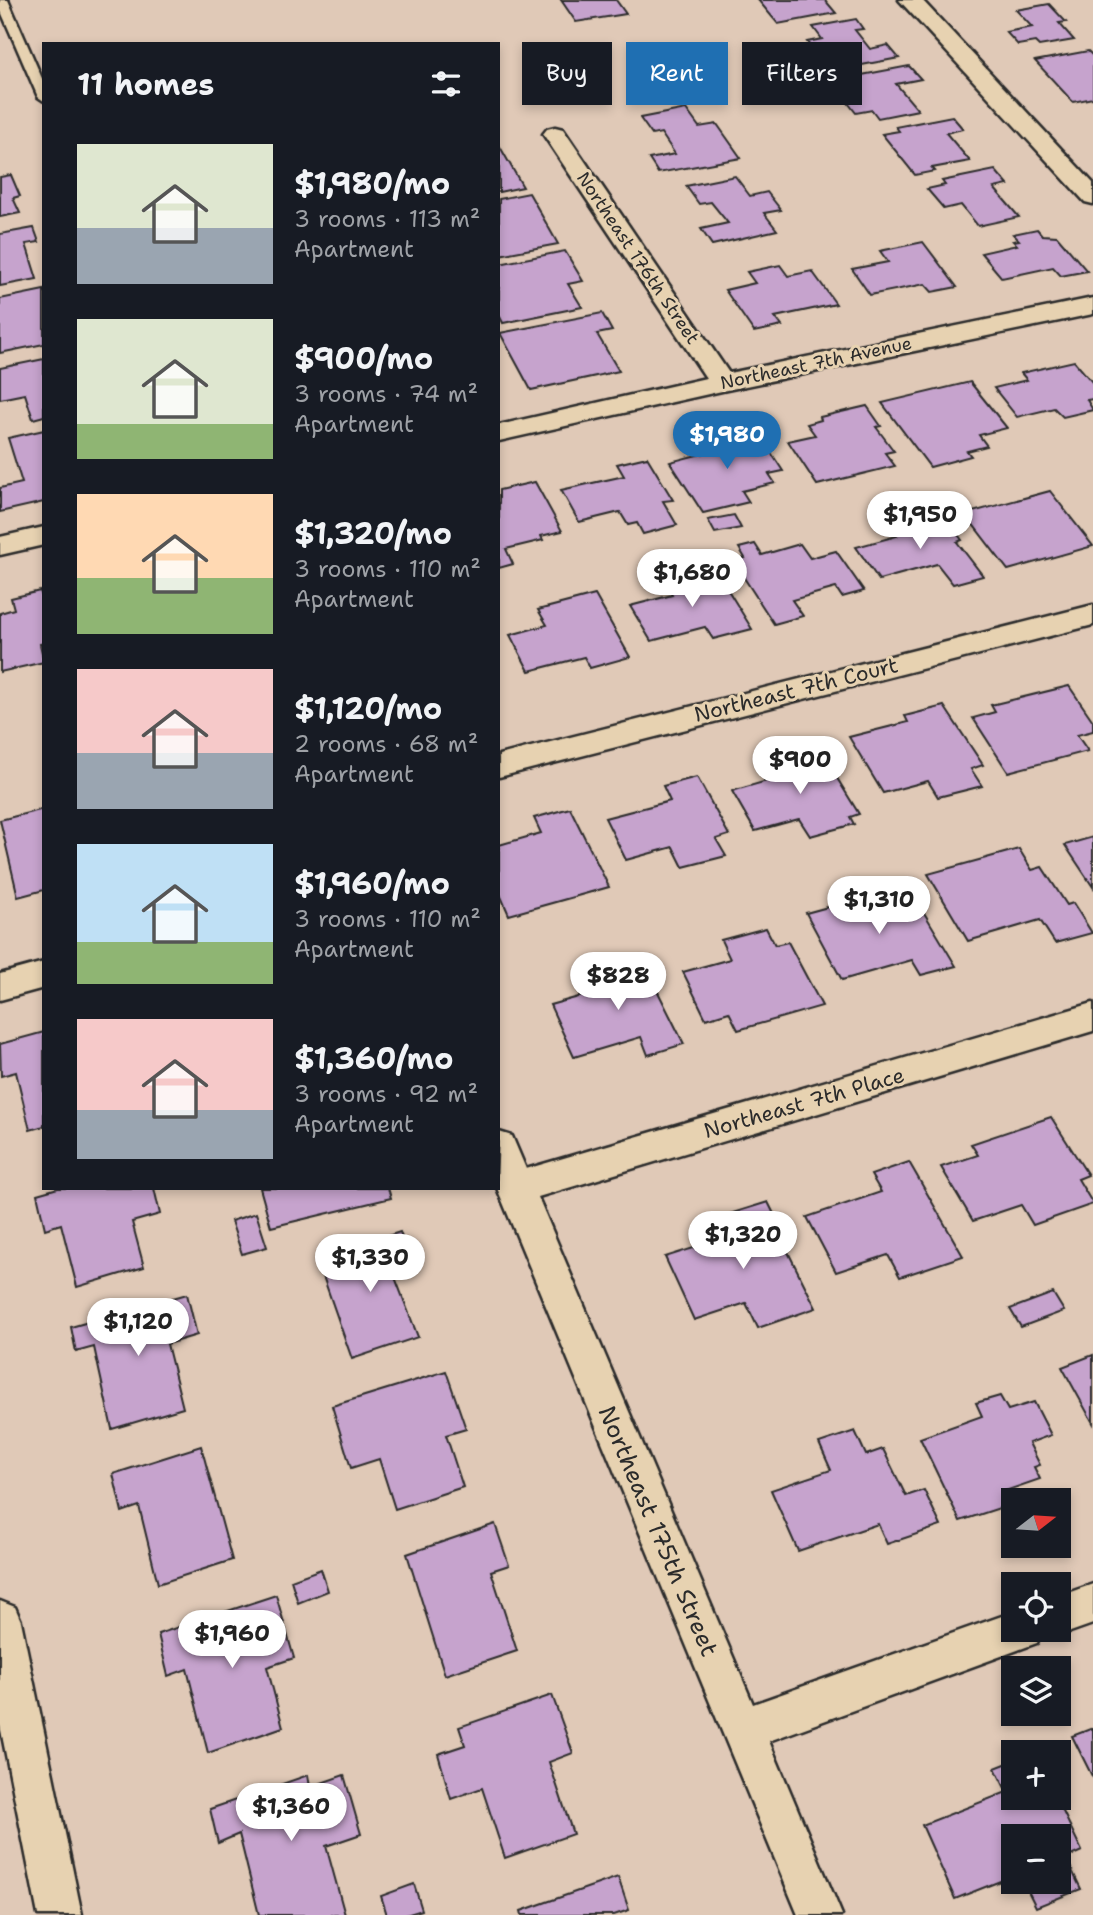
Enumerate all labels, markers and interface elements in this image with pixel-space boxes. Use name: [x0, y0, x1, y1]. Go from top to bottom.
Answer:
chip: Buy: [522, 42, 612, 105]
chip: Rent: [626, 42, 728, 105]
chip: Filters: [742, 42, 862, 105]
text: 11 homes: [77, 64, 214, 105]
icon: filters: [427, 65, 465, 103]
text: $1,980/mo: [294, 163, 450, 204]
street label: Northeast 176th Street: [571, 167, 705, 349]
icon: home: [133, 172, 217, 256]
text: 3 rooms · 113 m²: [294, 204, 480, 234]
text: Apartment: [294, 234, 414, 264]
street label: Northeast 7th Avenue: [718, 331, 914, 395]
text: $900/mo: [294, 338, 433, 379]
icon: home: [133, 347, 217, 431]
text: 3 rooms · 74 m²: [294, 379, 478, 409]
text: Apartment: [294, 409, 414, 439]
pin: $1,980: [670, 412, 784, 471]
text: $1,980: [689, 419, 765, 449]
pin: $1,950: [863, 491, 977, 551]
text: $1,950: [883, 499, 957, 529]
text: $1,320/mo: [294, 513, 452, 554]
icon: home: [133, 522, 217, 606]
pin: $1,680: [635, 550, 749, 609]
text: 3 rooms · 110 m²: [294, 554, 481, 584]
text: $1,680: [653, 557, 731, 587]
text: Apartment: [294, 584, 414, 614]
street label: Northeast 7th Court: [691, 651, 901, 729]
text: $1,120/mo: [294, 688, 442, 729]
icon: home: [133, 697, 217, 781]
text: 2 rooms · 68 m²: [294, 729, 478, 759]
pin: $900: [759, 736, 841, 796]
text: $900: [768, 744, 832, 774]
text: Apartment: [294, 759, 414, 789]
text: $1,960/mo: [294, 863, 450, 904]
icon: home: [133, 872, 217, 956]
pin: $1,310: [822, 876, 936, 936]
text: $1,310: [843, 884, 915, 914]
text: 3 rooms · 110 m²: [294, 904, 481, 934]
text: Apartment: [294, 934, 414, 964]
pin: $828: [577, 953, 659, 1012]
text: $828: [586, 960, 650, 990]
text: $1,360/mo: [294, 1038, 454, 1079]
icon: home: [133, 1047, 217, 1131]
street label: Northeast 7th Place: [701, 1061, 907, 1145]
text: 3 rooms · 92 m²: [294, 1079, 478, 1109]
text: Apartment: [294, 1109, 414, 1139]
pin: $1,320: [686, 1212, 800, 1271]
text: $1,320: [704, 1219, 782, 1249]
pin: $1,330: [313, 1234, 427, 1294]
text: $1,330: [331, 1242, 409, 1272]
pin: $1,120: [81, 1298, 195, 1358]
text: $1,120: [103, 1306, 173, 1336]
street label: Northeast 175th Street: [591, 1401, 725, 1661]
north arrow: [1001, 1488, 1071, 1558]
map controls: [1001, 1488, 1071, 1894]
button: locate: [1001, 1572, 1071, 1642]
pin: $1,960: [175, 1610, 289, 1670]
text: $1,960: [194, 1618, 270, 1648]
button: layers: [1001, 1656, 1071, 1726]
button: +: [1001, 1740, 1071, 1810]
pin: $1,360: [234, 1784, 348, 1843]
text: $1,360: [252, 1791, 330, 1821]
button: −: [1001, 1824, 1071, 1894]

